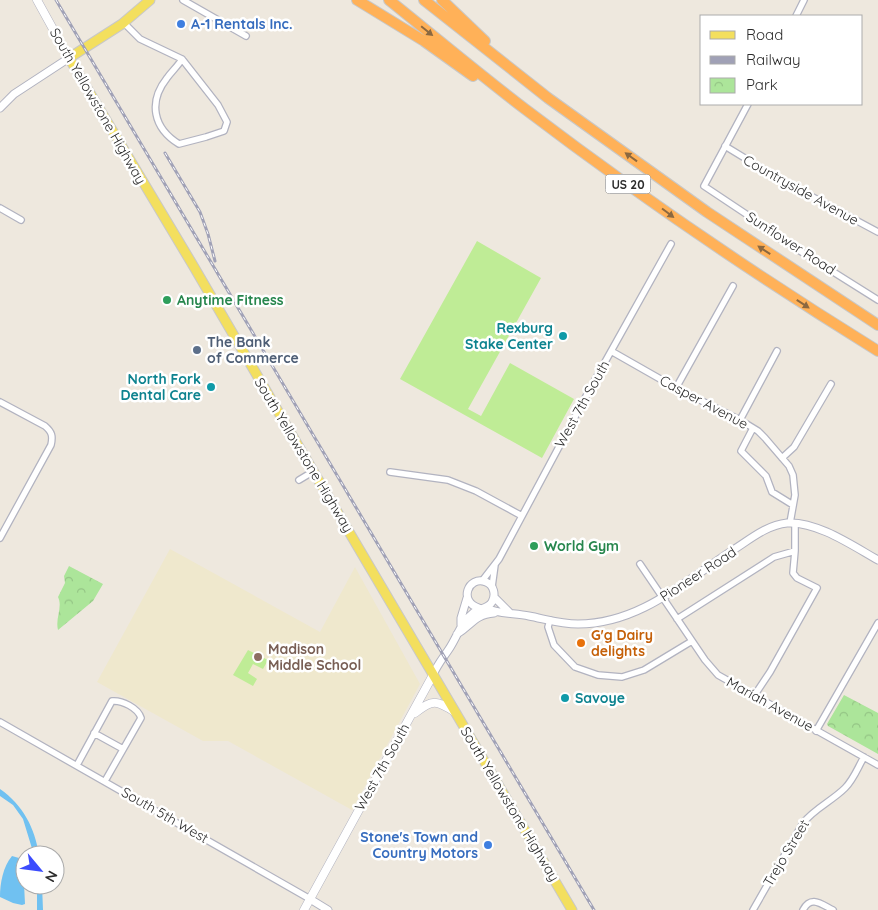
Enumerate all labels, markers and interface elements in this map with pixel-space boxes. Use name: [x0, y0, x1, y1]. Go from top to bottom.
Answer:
place label: A-1 Rentals Inc.: [191, 15, 292, 33]
legend: [700, 15, 863, 105]
marker: A-1 Rentals Inc.: [175, 18, 187, 30]
street label: South Yellowstone Highway: [46, 25, 150, 187]
one-way arrow: [420, 25, 433, 36]
text: Road: [746, 25, 783, 44]
text: Railway: [746, 50, 801, 69]
text: Park: [746, 75, 778, 94]
street label: Countryside Avenue: [740, 151, 862, 229]
one-way arrow: [624, 153, 637, 163]
road number: US 20: [606, 174, 650, 193]
street label: Sunflower Road: [743, 207, 839, 279]
one-way arrow: [661, 208, 675, 218]
one-way arrow: [757, 245, 771, 255]
place label: Anytime Fitness: [177, 291, 284, 309]
marker: Anytime Fitness: [161, 294, 173, 306]
one-way arrow: [796, 299, 809, 308]
place label: Rexburg Stake Center: [465, 319, 553, 353]
marker: Rexburg Stake Center: [557, 330, 569, 342]
place label: The Bank of Commerce: [207, 333, 299, 367]
marker: The Bank of Commerce: [191, 344, 203, 356]
street label: West 7th South: [551, 357, 613, 451]
place label: North Fork Dental Care: [120, 370, 201, 404]
street label: Casper Avenue: [657, 371, 751, 433]
street label: South Yellowstone Highway: [251, 374, 357, 536]
marker: North Fork Dental Care: [205, 381, 217, 393]
place label: World Gym: [544, 537, 619, 555]
marker: World Gym: [528, 540, 540, 552]
street label: Pioneer Road: [656, 543, 740, 605]
place label: G'g Dairy delights: [591, 626, 653, 660]
marker: G'g Dairy delights: [575, 637, 587, 649]
place label: Madison Middle School: [268, 640, 361, 674]
marker: Madison Middle School: [252, 651, 264, 663]
street label: Mariah Avenue: [723, 673, 817, 735]
place label: Savoye: [575, 689, 625, 707]
marker: Savoye: [559, 692, 571, 704]
street label: West 7th South: [351, 720, 413, 814]
street label: South Yellowstone Highway: [457, 723, 563, 885]
street label: South 5th West: [118, 783, 212, 847]
street label: Trejo Street: [759, 816, 813, 890]
place label: Stone's Town and Country Motors: [360, 828, 478, 862]
marker: Stone's Town and Country Motors: [482, 839, 494, 851]
north arrow: [15, 845, 65, 895]
text: N: [41, 867, 62, 885]

